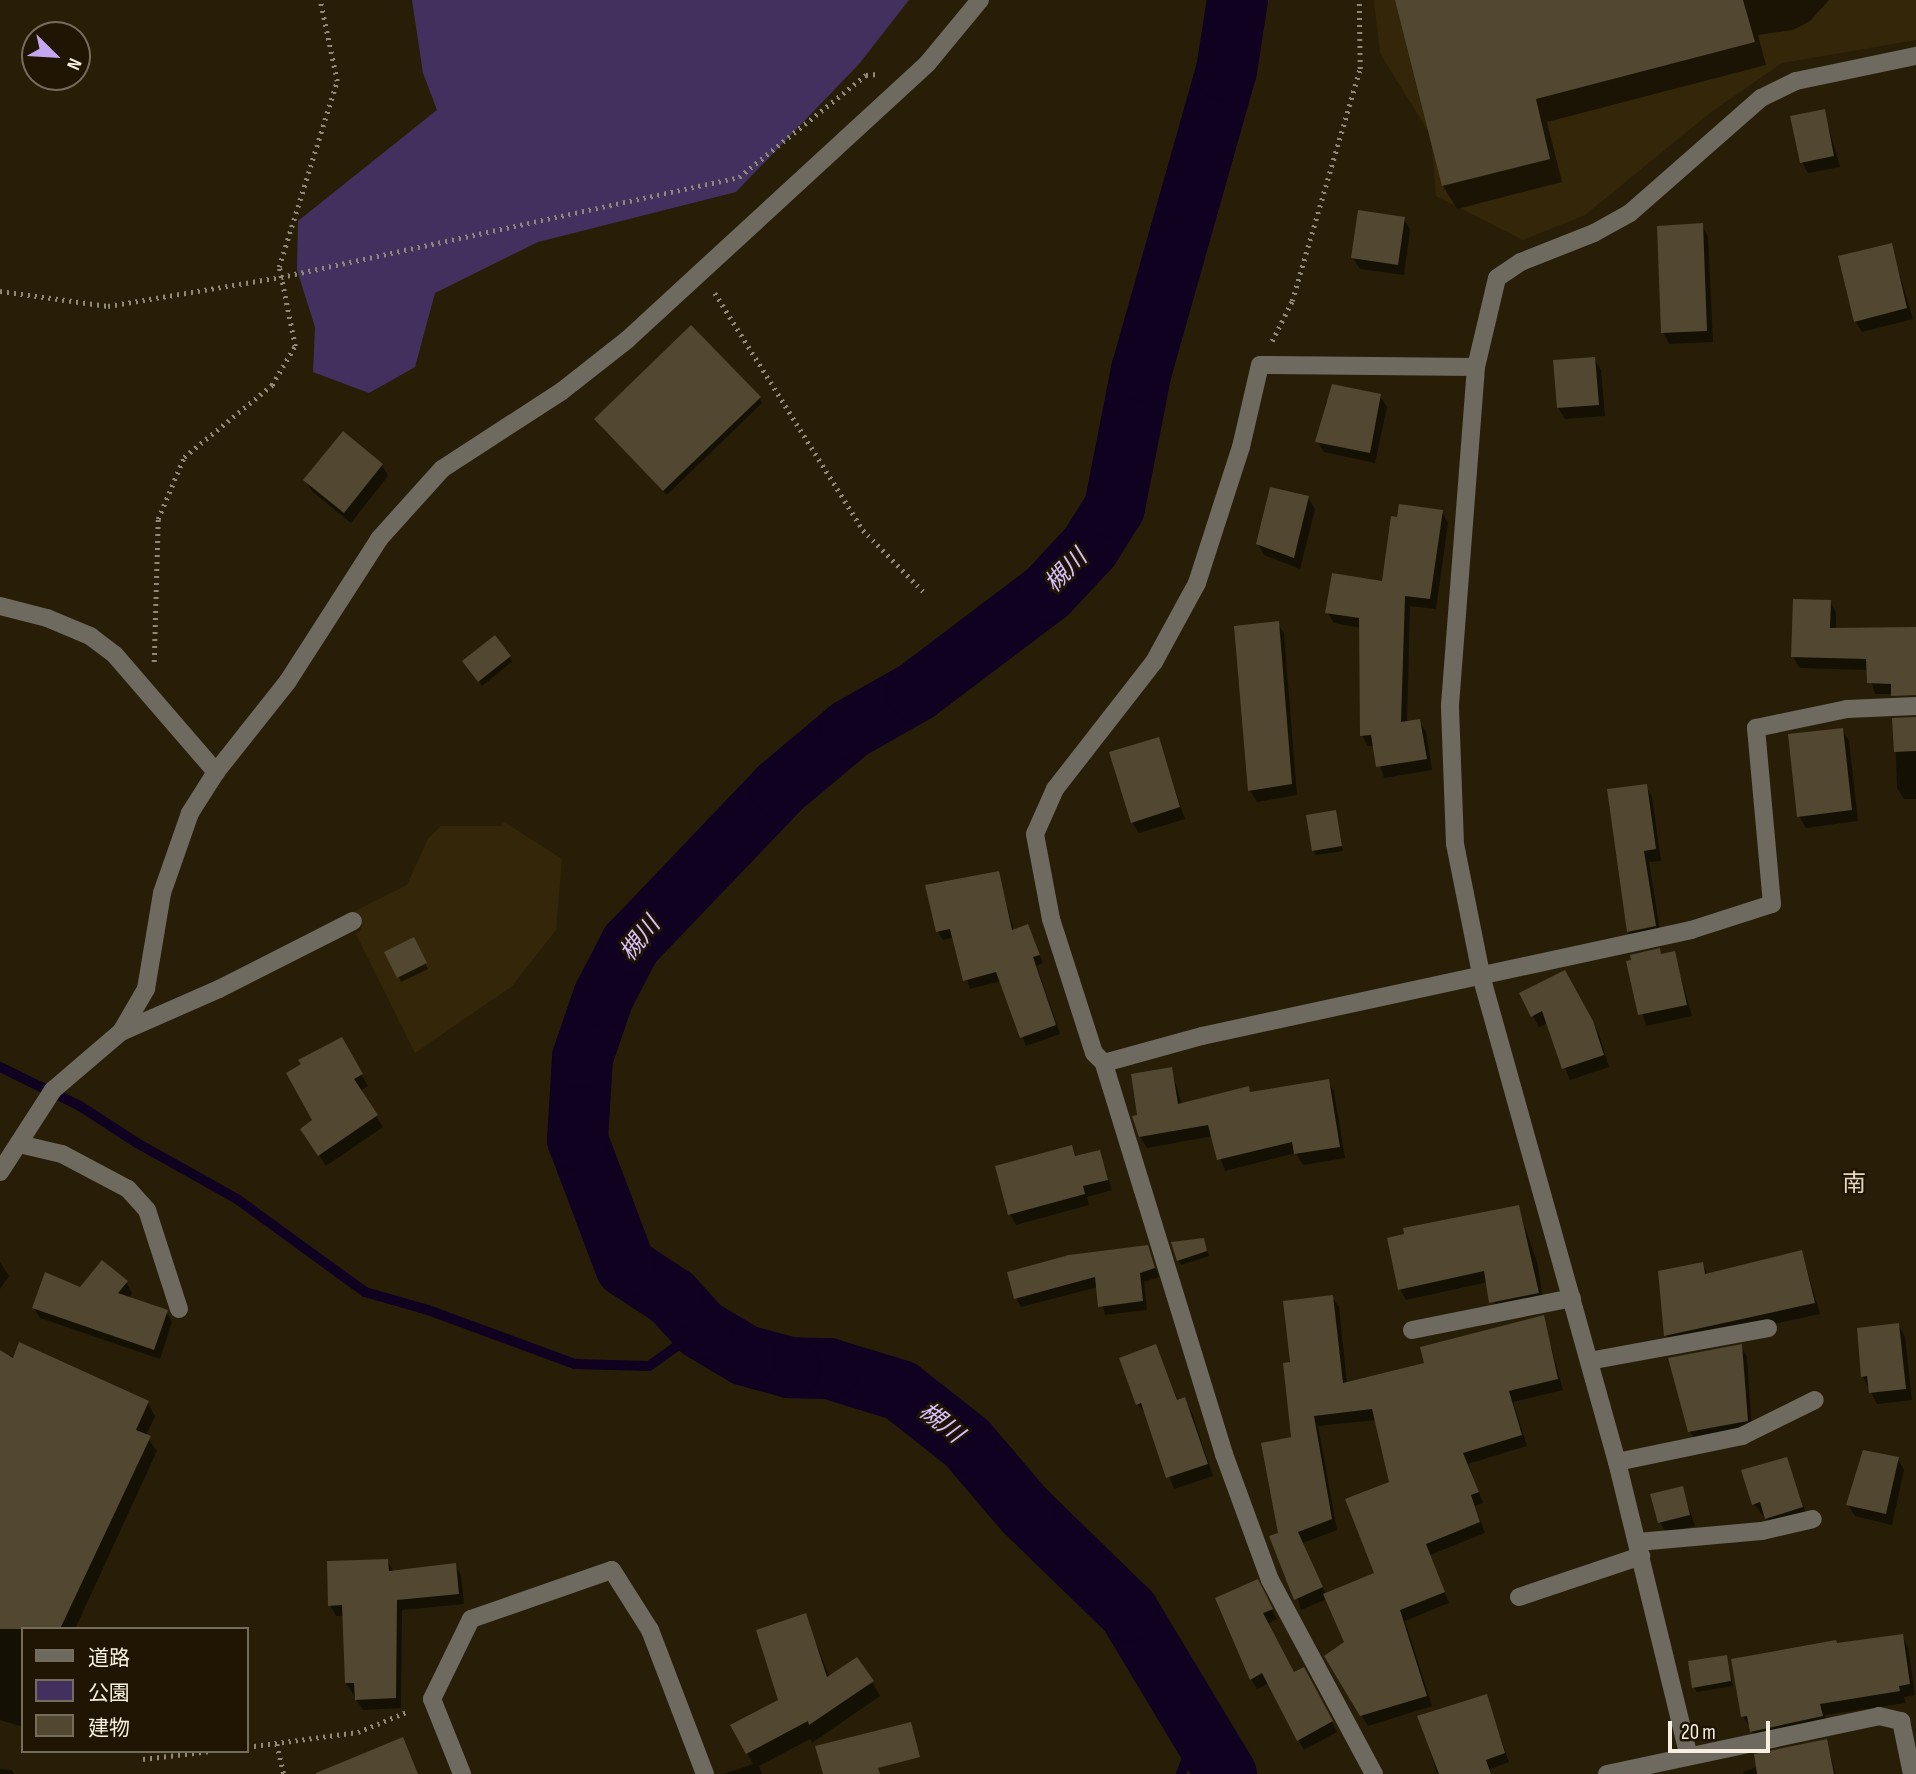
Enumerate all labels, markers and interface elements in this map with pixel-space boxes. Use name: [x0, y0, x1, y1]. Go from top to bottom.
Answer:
north arrow: [21, 21, 91, 91]
text: N: [61, 55, 86, 73]
water label: 槻川: [1039, 544, 1093, 598]
water label: 槻川: [614, 911, 666, 967]
district label: 南: [1842, 1170, 1866, 1198]
water label: 槻川: [913, 1397, 969, 1449]
legend: [21, 1627, 248, 1753]
text: 道路: [88, 1646, 130, 1671]
text: 公園: [88, 1681, 130, 1706]
scale bar: [1671, 1708, 1772, 1752]
text: 建物: [88, 1716, 130, 1741]
text: 20 m: [1681, 1720, 1716, 1745]

